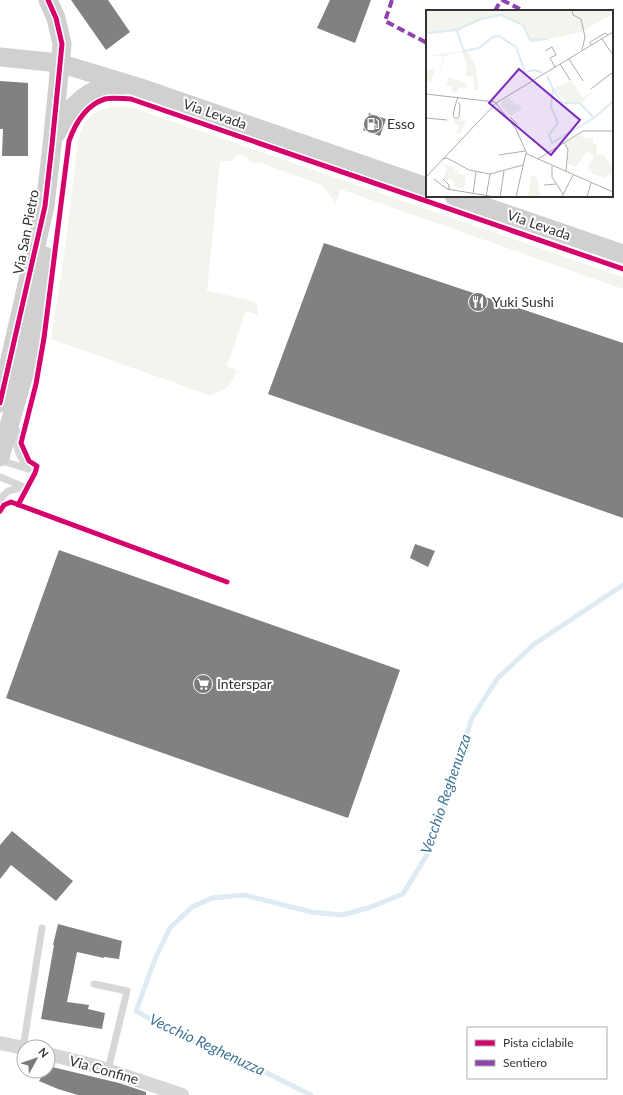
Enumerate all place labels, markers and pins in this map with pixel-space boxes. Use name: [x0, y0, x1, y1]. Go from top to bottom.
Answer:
fuel station icon: Esso: [362, 113, 384, 135]
place label: Esso: [387, 115, 415, 132]
restaurant icon: Yuki Sushi: [467, 291, 489, 313]
place label: Yuki Sushi: [492, 293, 554, 310]
supermarket icon: Interspar: [192, 673, 214, 695]
place label: Interspar: [217, 675, 272, 692]

